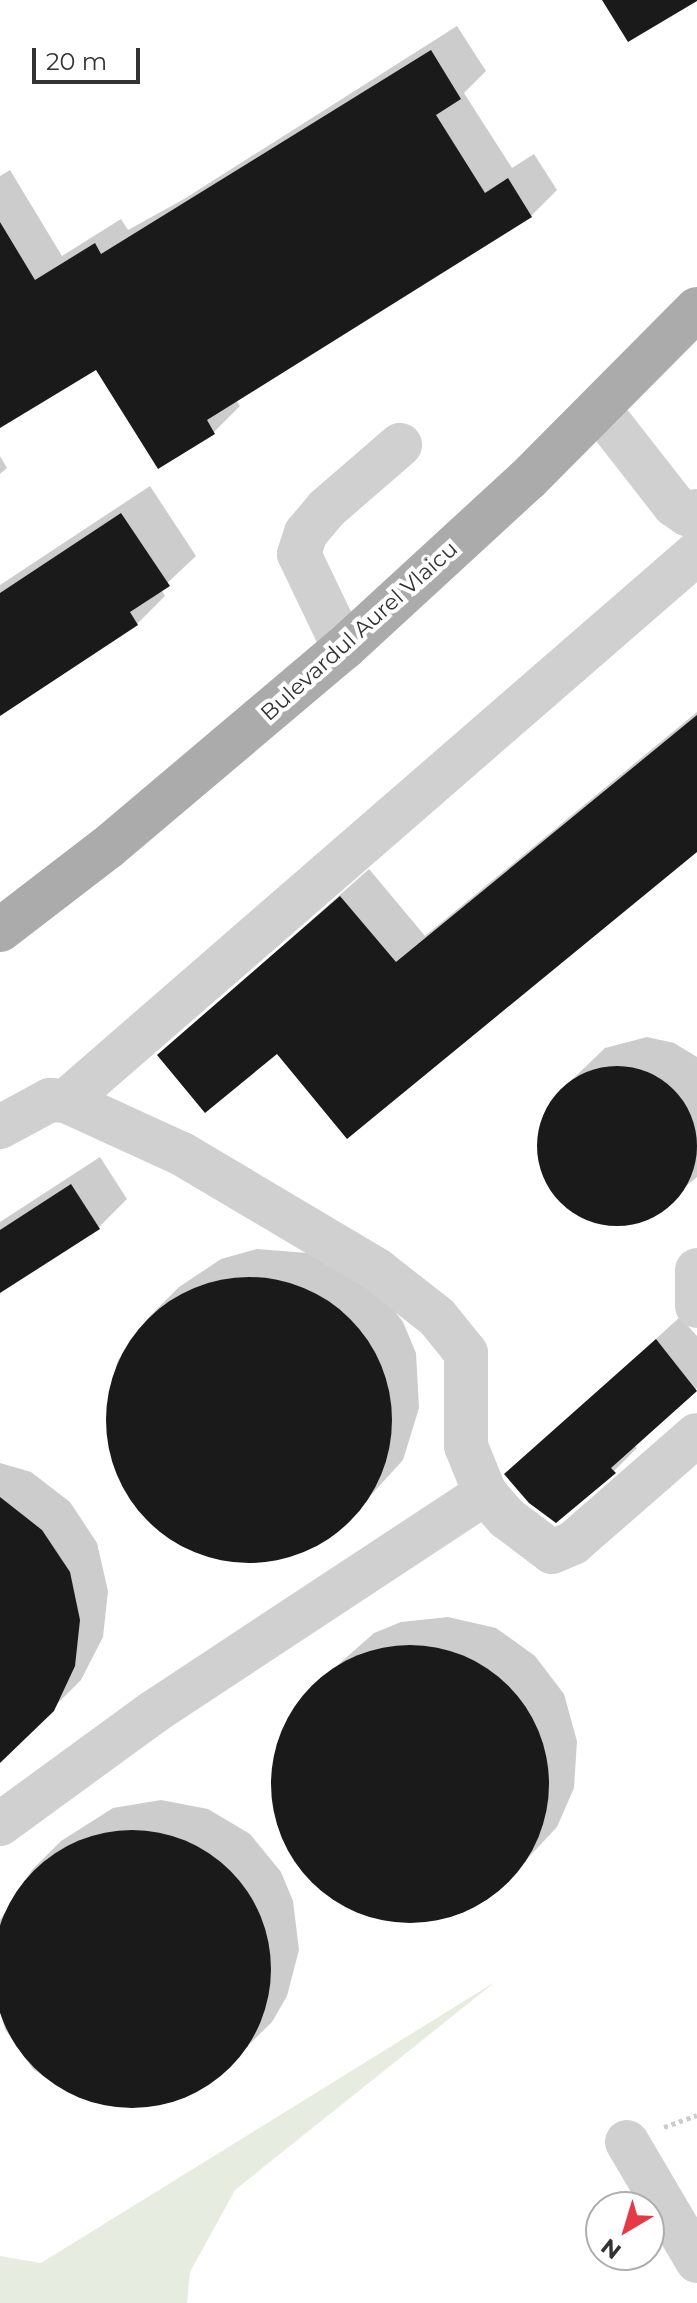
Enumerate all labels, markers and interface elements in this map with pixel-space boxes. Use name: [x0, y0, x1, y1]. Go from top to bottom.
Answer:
scale bar: [36, 32, 144, 82]
text: 20 m: [46, 47, 107, 76]
street label: Bulevardul Aurel Vlaicu: [255, 536, 463, 726]
north arrow: [585, 2191, 665, 2271]
text: N: [596, 2233, 626, 2265]

